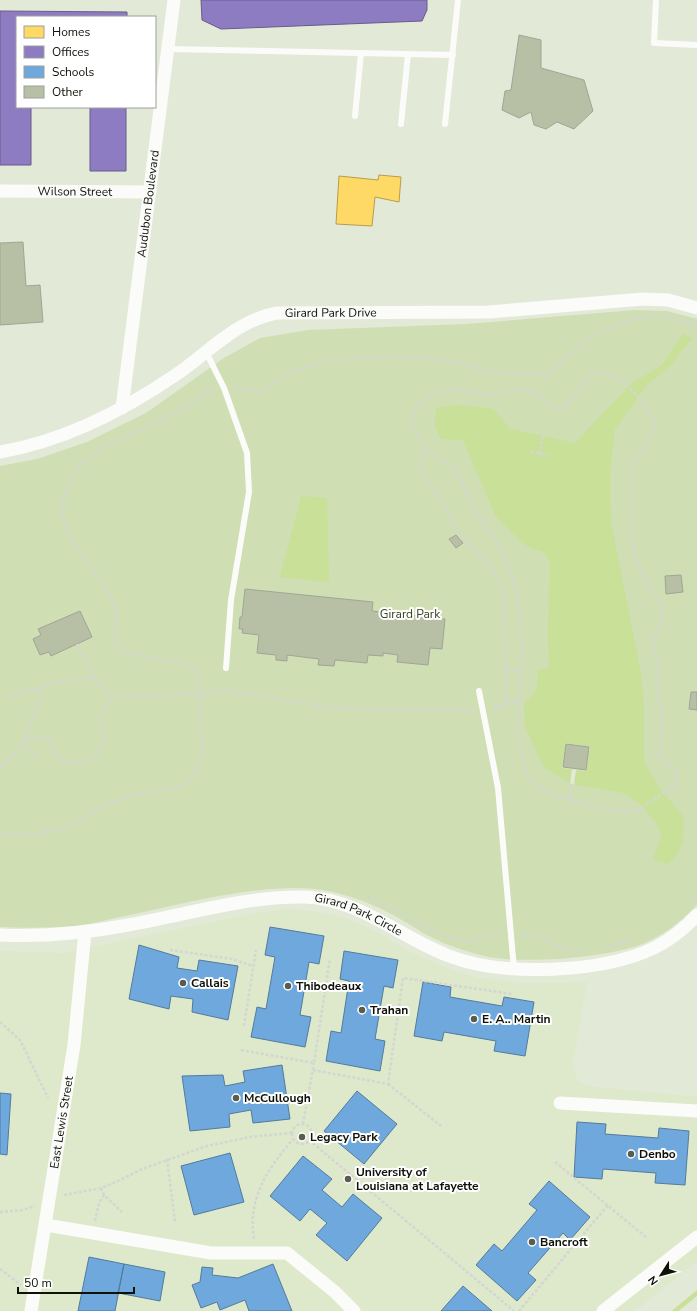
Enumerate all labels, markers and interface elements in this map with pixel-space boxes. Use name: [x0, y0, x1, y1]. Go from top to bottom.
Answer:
legend: [16, 16, 156, 108]
text: Homes: [52, 24, 90, 40]
text: Offices: [52, 44, 90, 60]
text: Schools: [52, 64, 95, 80]
text: Other: [52, 84, 84, 100]
street label: Audubon Boulevard: [133, 149, 163, 258]
street label: Wilson Street: [38, 183, 113, 200]
street label: Girard Park Drive: [285, 305, 377, 321]
park label: Girard Park: [380, 606, 441, 622]
street label: Girard Park Circle: [314, 890, 405, 940]
place label: Callais: [191, 975, 229, 991]
marker: Callais: [178, 978, 188, 988]
place label: Thibodeaux: [296, 978, 362, 994]
marker: Thibodeaux: [283, 981, 293, 991]
place label: Trahan: [370, 1002, 408, 1018]
marker: Trahan: [357, 1005, 367, 1015]
place label: E. A.. Martin: [482, 1011, 551, 1027]
marker: E. A.. Martin: [469, 1014, 479, 1024]
street label: East Lewis Street: [46, 1074, 77, 1170]
place label: McCullough: [244, 1090, 311, 1106]
marker: McCullough: [231, 1093, 241, 1103]
place label: Legacy Park: [310, 1129, 378, 1145]
marker: Legacy Park: [297, 1132, 307, 1142]
place label: Denbo: [639, 1146, 676, 1162]
marker: Denbo: [626, 1149, 636, 1159]
place label: University of Louisiana at Lafayette: [356, 1164, 479, 1194]
marker: University of Louisiana at Lafayette: [343, 1174, 353, 1184]
place label: Bancroft: [540, 1234, 588, 1250]
marker: Bancroft: [527, 1237, 537, 1247]
north arrow: [641, 1255, 681, 1295]
scale bar: [18, 1269, 134, 1295]
text: N: [645, 1273, 662, 1288]
text: 50 m: [24, 1275, 52, 1291]

